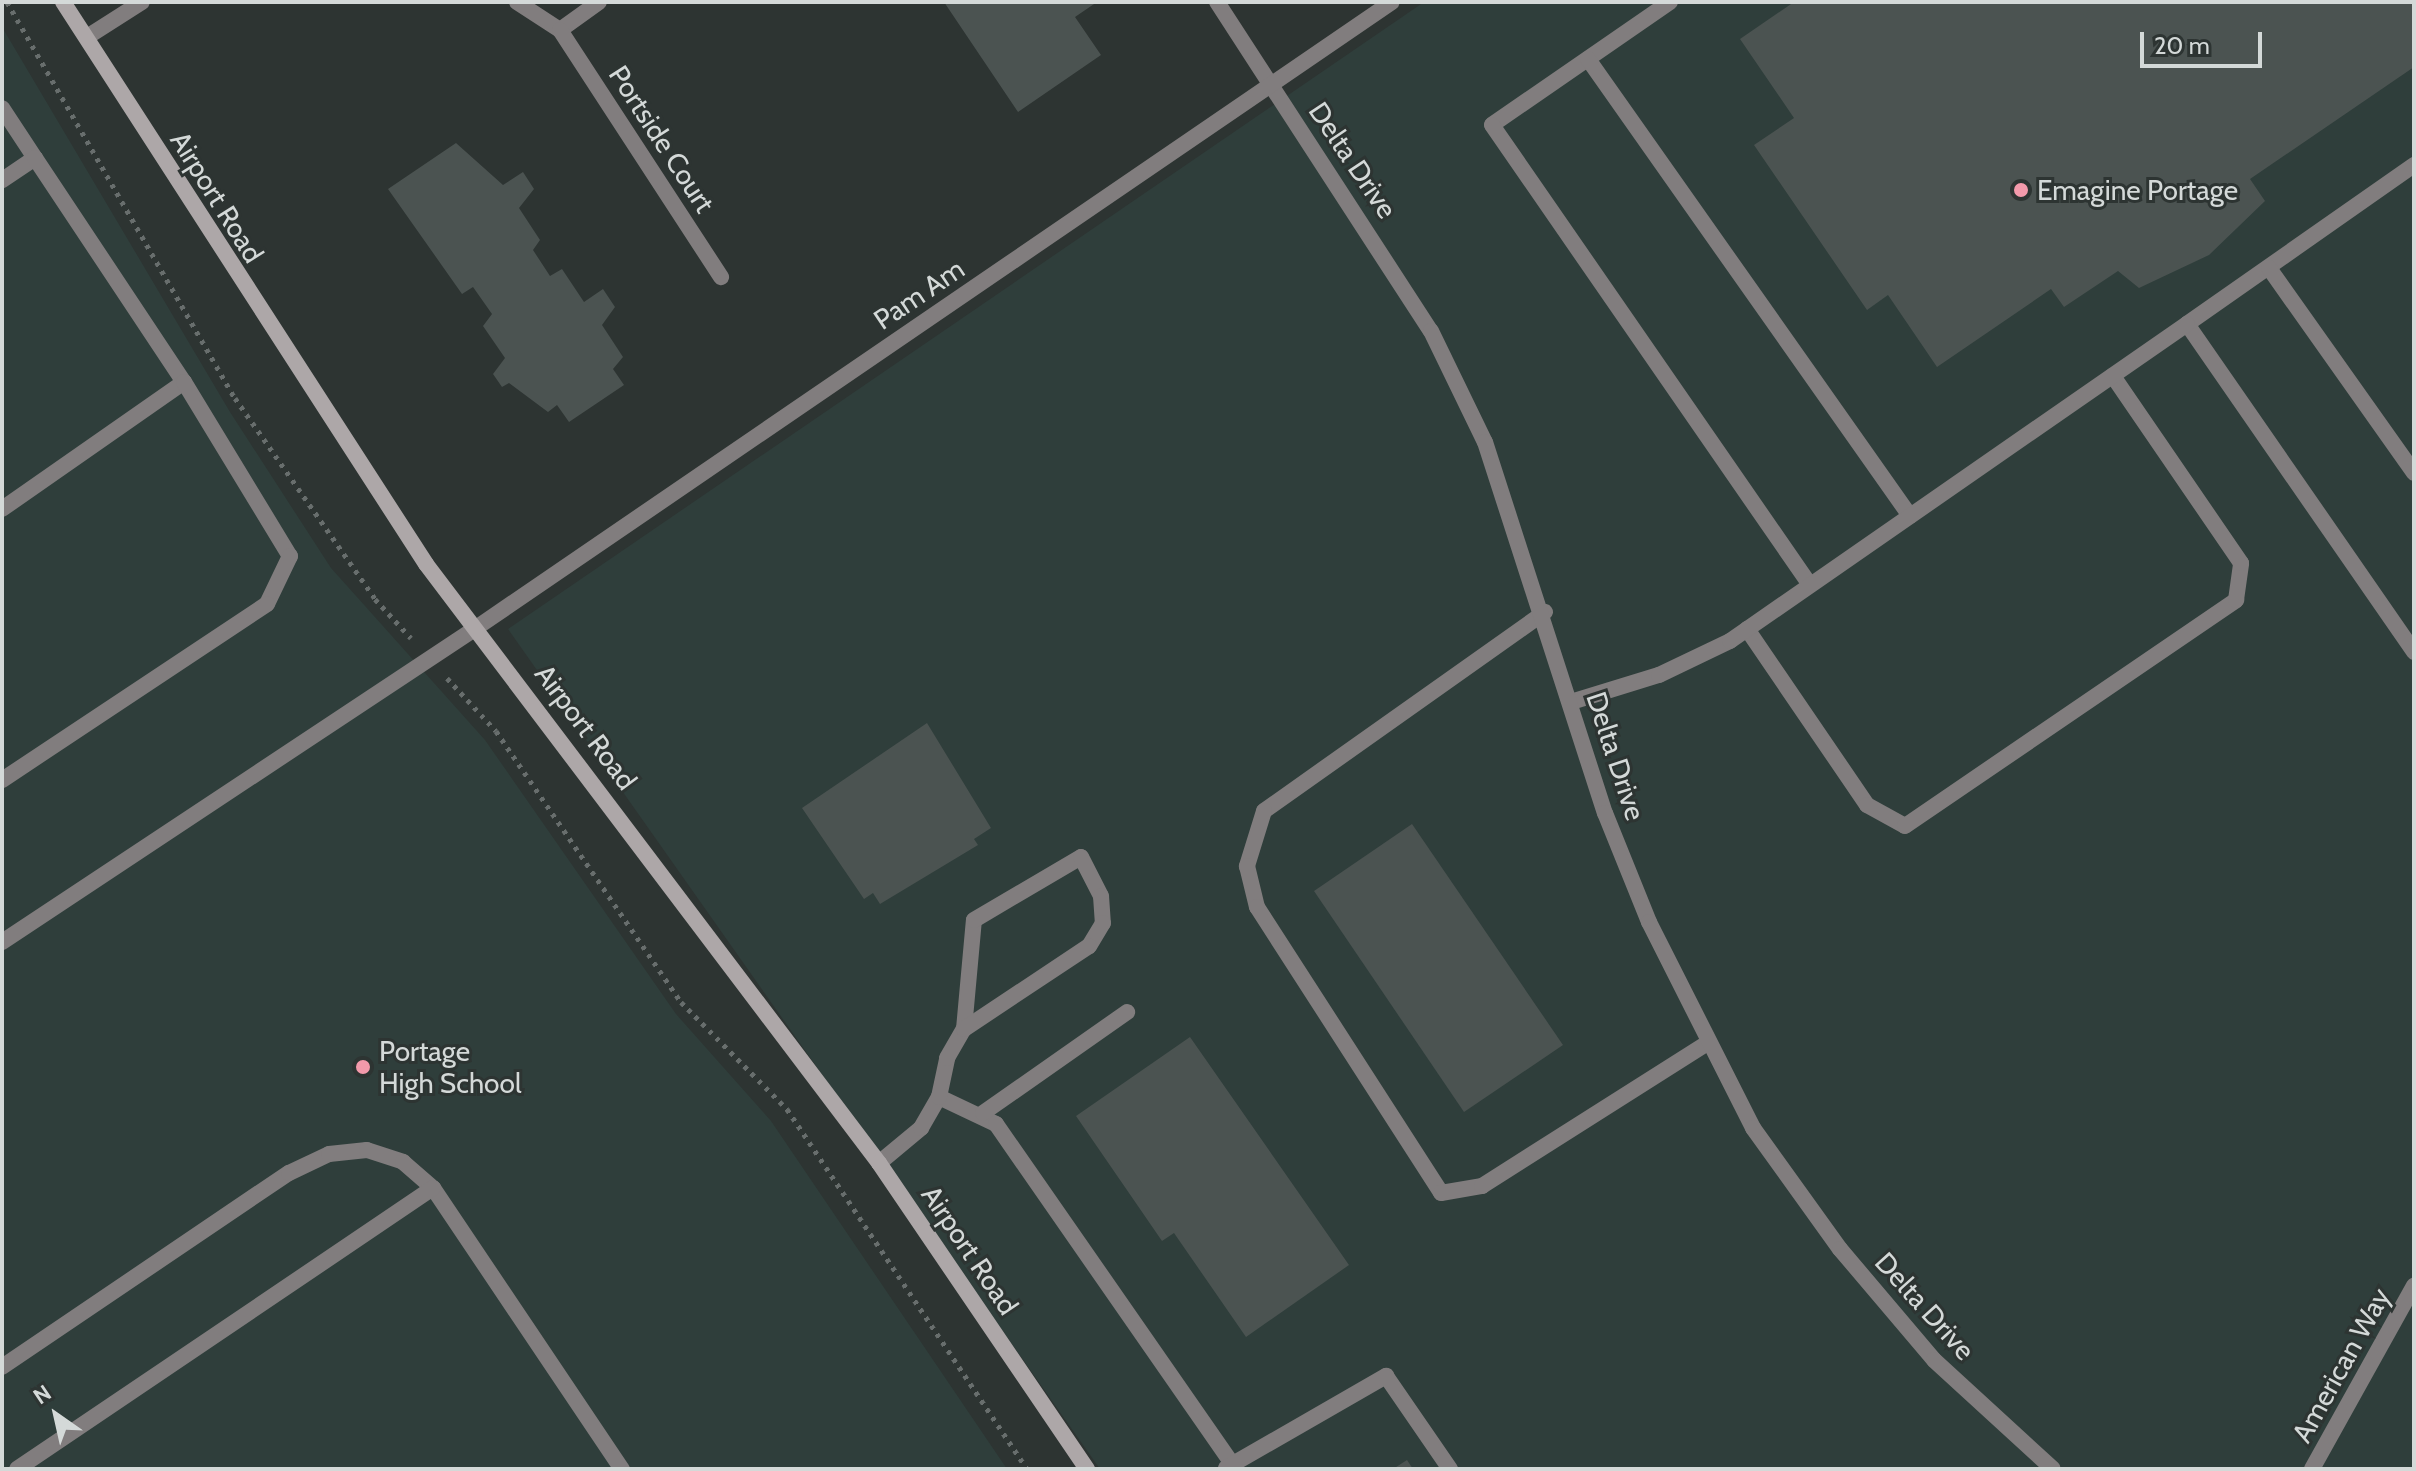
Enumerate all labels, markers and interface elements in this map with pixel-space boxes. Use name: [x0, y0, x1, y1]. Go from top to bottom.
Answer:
scale bar: [2144, 16, 2266, 66]
text: 20 m: [2154, 31, 2210, 60]
street label: Portside Court: [602, 59, 722, 219]
street label: Delta Drive: [1302, 95, 1404, 225]
street label: Airport Road: [163, 125, 271, 269]
place label: Emagine Portage: [2037, 173, 2238, 207]
marker: Emagine Portage: [2012, 181, 2030, 199]
street label: Pam Am: [867, 252, 971, 336]
street label: Airport Road: [528, 658, 644, 796]
street label: Delta Drive: [1579, 688, 1653, 824]
place label: Portage High School: [379, 1034, 522, 1100]
marker: Portage High School: [354, 1058, 372, 1076]
street label: Airport Road: [915, 1179, 1025, 1321]
street label: Delta Drive: [1868, 1245, 1982, 1367]
street label: American Way: [2285, 1282, 2397, 1448]
north arrow: [16, 1375, 96, 1455]
text: N: [28, 1379, 56, 1410]

